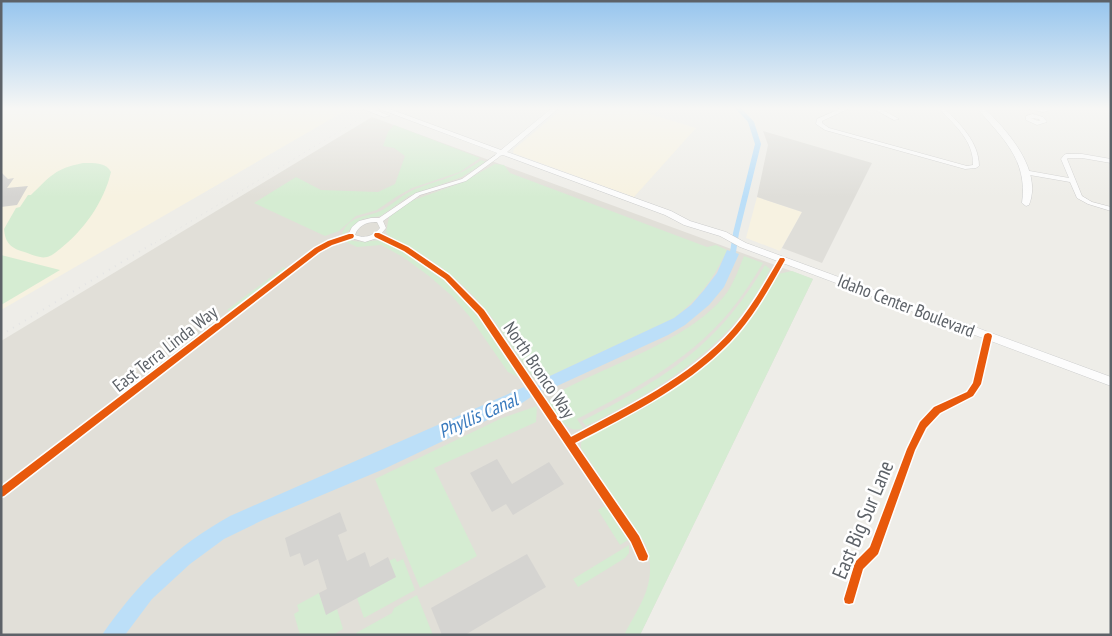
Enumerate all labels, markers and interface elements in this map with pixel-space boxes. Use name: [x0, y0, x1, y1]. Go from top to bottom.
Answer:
street label: Idaho Center Boulevard: [834, 269, 978, 342]
street label: East Terra Linda Way: [108, 300, 222, 397]
street label: North Bronco Way: [499, 317, 580, 423]
water label: Phyllis Canal: [435, 386, 523, 443]
street label: East Big Sur Lane: [826, 457, 900, 583]

